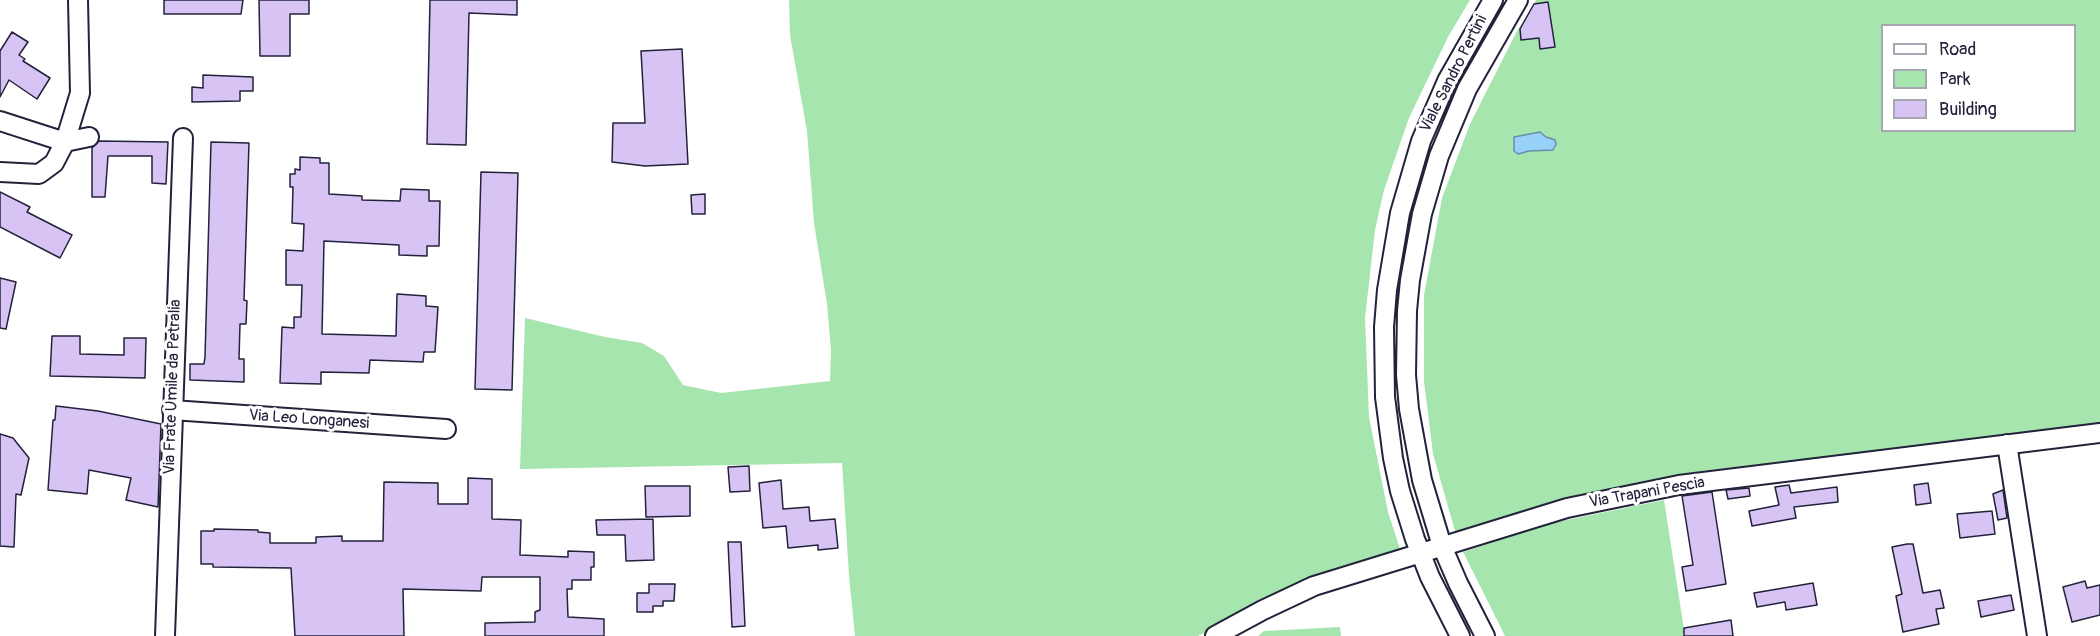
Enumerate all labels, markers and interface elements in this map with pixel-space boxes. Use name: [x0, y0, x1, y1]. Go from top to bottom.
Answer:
street label: Viale Sandro Pertini: [1416, 12, 1492, 136]
legend: [1881, 24, 2076, 132]
text: Road: [1939, 38, 1976, 61]
text: Park: [1939, 68, 1971, 91]
text: Building: [1939, 98, 1997, 121]
street label: Via Frate Umile da Petralia: [160, 299, 186, 475]
street label: Via Leo Longanesi: [248, 406, 370, 434]
street label: Via Trapani Pescia: [1588, 473, 1706, 513]

